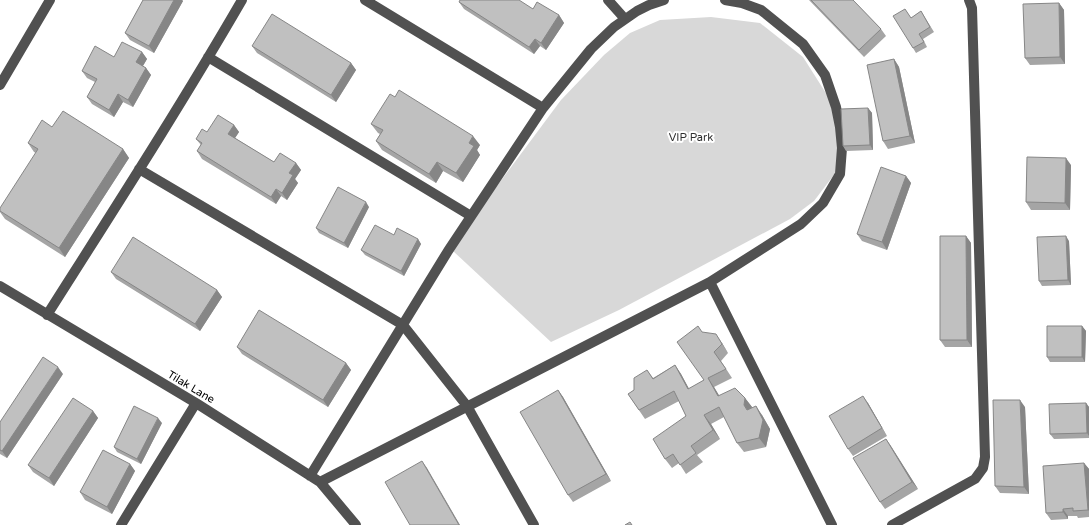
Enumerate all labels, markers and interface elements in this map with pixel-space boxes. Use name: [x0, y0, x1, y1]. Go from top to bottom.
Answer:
park label: VIP Park: [669, 131, 713, 144]
street label: Tilak Lane: [165, 368, 217, 406]

